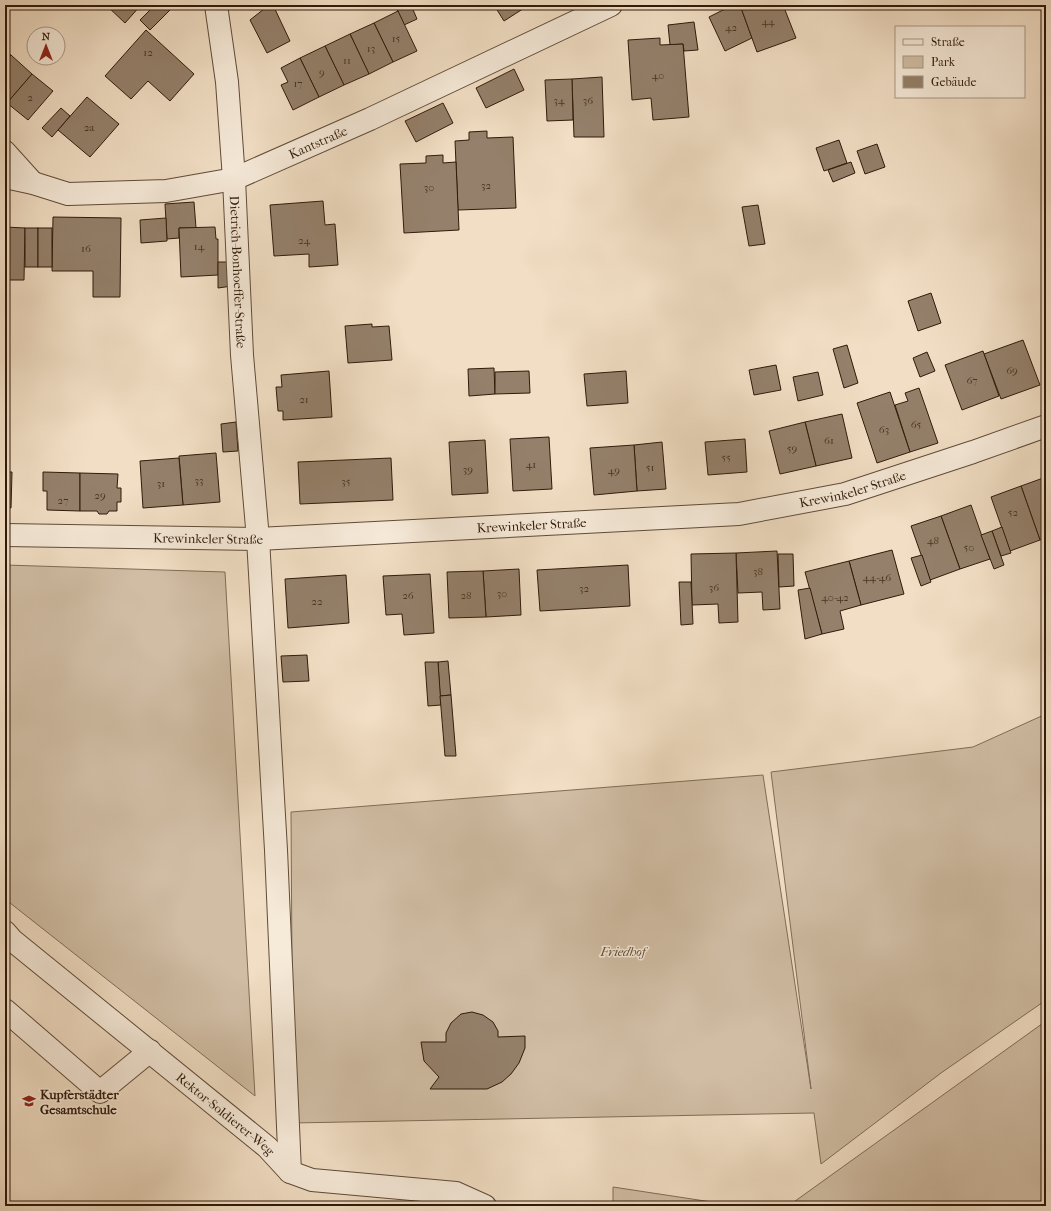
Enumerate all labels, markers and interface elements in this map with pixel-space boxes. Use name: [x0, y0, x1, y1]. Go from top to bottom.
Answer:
house number: 44: [761, 15, 775, 28]
house number: 42: [725, 21, 737, 34]
north arrow: [26, 26, 66, 66]
legend: [895, 26, 1025, 98]
text: N: [42, 30, 51, 43]
house number: 15: [392, 32, 401, 45]
text: Straße: [931, 35, 965, 49]
house number: 13: [367, 42, 375, 55]
house number: 12: [143, 46, 153, 59]
house number: 11: [343, 54, 351, 67]
text: Park: [931, 55, 956, 69]
house number: 9: [319, 66, 325, 79]
house number: 40: [652, 69, 664, 82]
text: Gebäude: [931, 75, 976, 89]
house number: 17: [293, 77, 303, 90]
house number: 2: [27, 91, 33, 104]
house number: 34: [553, 94, 565, 107]
house number: 36: [583, 94, 593, 107]
house number: 2a: [84, 121, 95, 134]
street label: Kantstraße: [286, 123, 350, 162]
house number: 32: [481, 179, 491, 192]
house number: 30: [424, 181, 434, 194]
street label: Dietrich-Bonhoeffer-Straße: [227, 195, 249, 349]
house number: 24: [298, 234, 311, 247]
house number: 14: [194, 240, 205, 253]
house number: 16: [81, 242, 91, 255]
house number: 69: [1006, 364, 1018, 377]
house number: 67: [966, 374, 978, 387]
house number: 21: [299, 393, 309, 406]
house number: 65: [911, 418, 922, 431]
house number: 63: [879, 423, 889, 436]
house number: 61: [824, 434, 834, 447]
house number: 59: [787, 442, 797, 455]
house number: 55: [721, 451, 731, 464]
house number: 41: [526, 458, 536, 471]
house number: 51: [646, 461, 654, 474]
house number: 39: [463, 463, 473, 476]
house number: 49: [608, 464, 620, 477]
street label: Krewinkeler Straße: [798, 467, 908, 510]
house number: 33: [194, 474, 204, 487]
house number: 35: [341, 475, 351, 488]
house number: 31: [157, 477, 165, 490]
house number: 29: [94, 489, 106, 502]
house number: 27: [58, 494, 68, 507]
house number: 52: [1008, 506, 1019, 519]
street label: Krewinkeler Straße: [476, 515, 588, 536]
street label: Krewinkeler Straße: [153, 530, 264, 547]
house number: 48: [927, 534, 939, 547]
house number: 50: [964, 541, 974, 554]
house number: 38: [753, 565, 763, 578]
house number: 44-46: [863, 571, 891, 584]
house number: 36: [709, 581, 719, 594]
house number: 32: [579, 582, 589, 595]
house number: 30: [497, 587, 507, 600]
house number: 26: [402, 589, 414, 602]
house number: 28: [460, 589, 472, 602]
house number: 40-42: [821, 591, 849, 604]
house number: 22: [311, 595, 323, 608]
park label: Friedhof: [600, 944, 649, 959]
street label: Rektor-Soldierer-Weg: [173, 1069, 278, 1159]
place label: Kupferstädter Gesamtschule: [40, 1087, 119, 1117]
school or university icon: Kupferstädter Gesamtschule: [21, 1093, 37, 1109]

